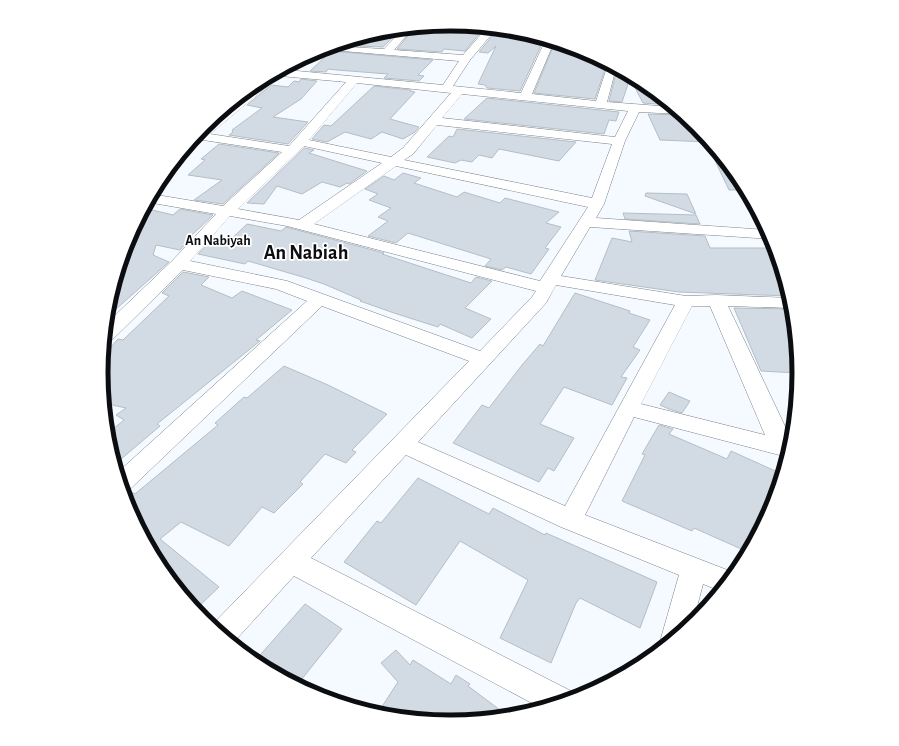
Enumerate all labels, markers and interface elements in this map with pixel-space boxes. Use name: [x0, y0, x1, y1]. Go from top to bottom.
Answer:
district label: An Nabiyah: [185, 234, 251, 248]
district label: An Nabiah: [264, 243, 348, 263]

